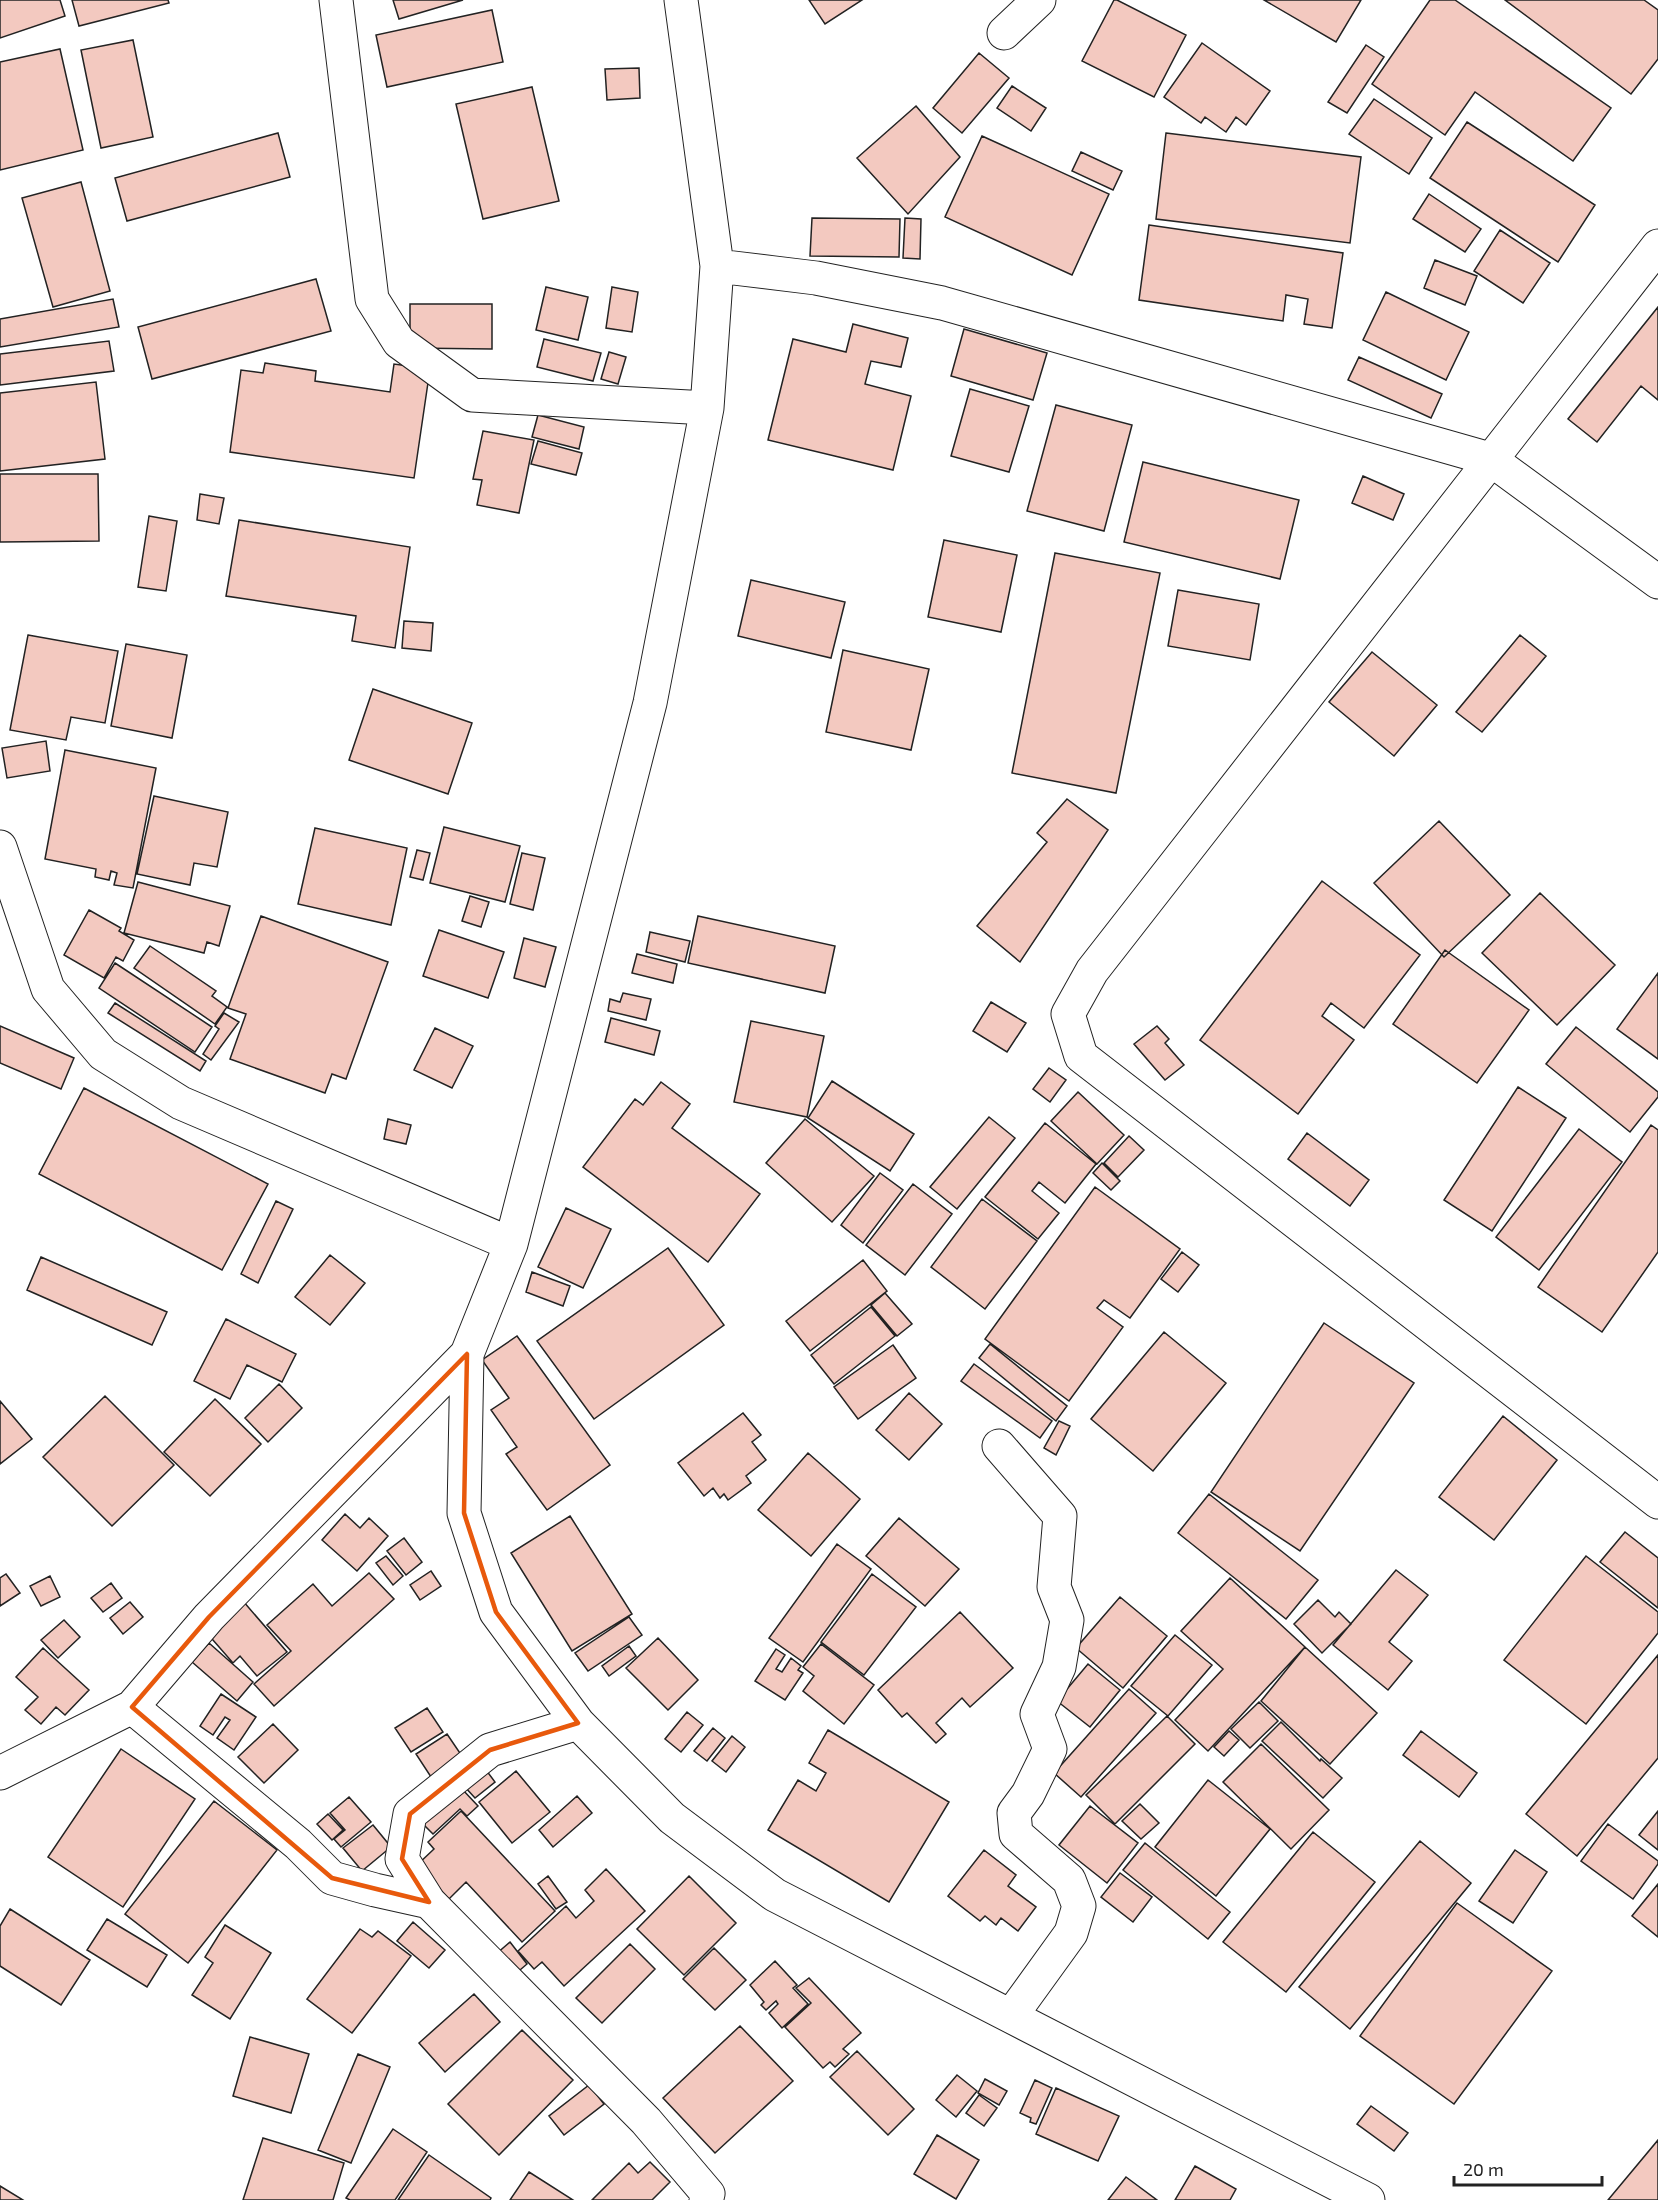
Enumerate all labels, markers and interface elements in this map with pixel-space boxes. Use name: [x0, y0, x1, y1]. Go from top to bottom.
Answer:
scale bar: [1454, 2149, 1602, 2187]
text: 20 m: [1463, 2158, 1504, 2180]

